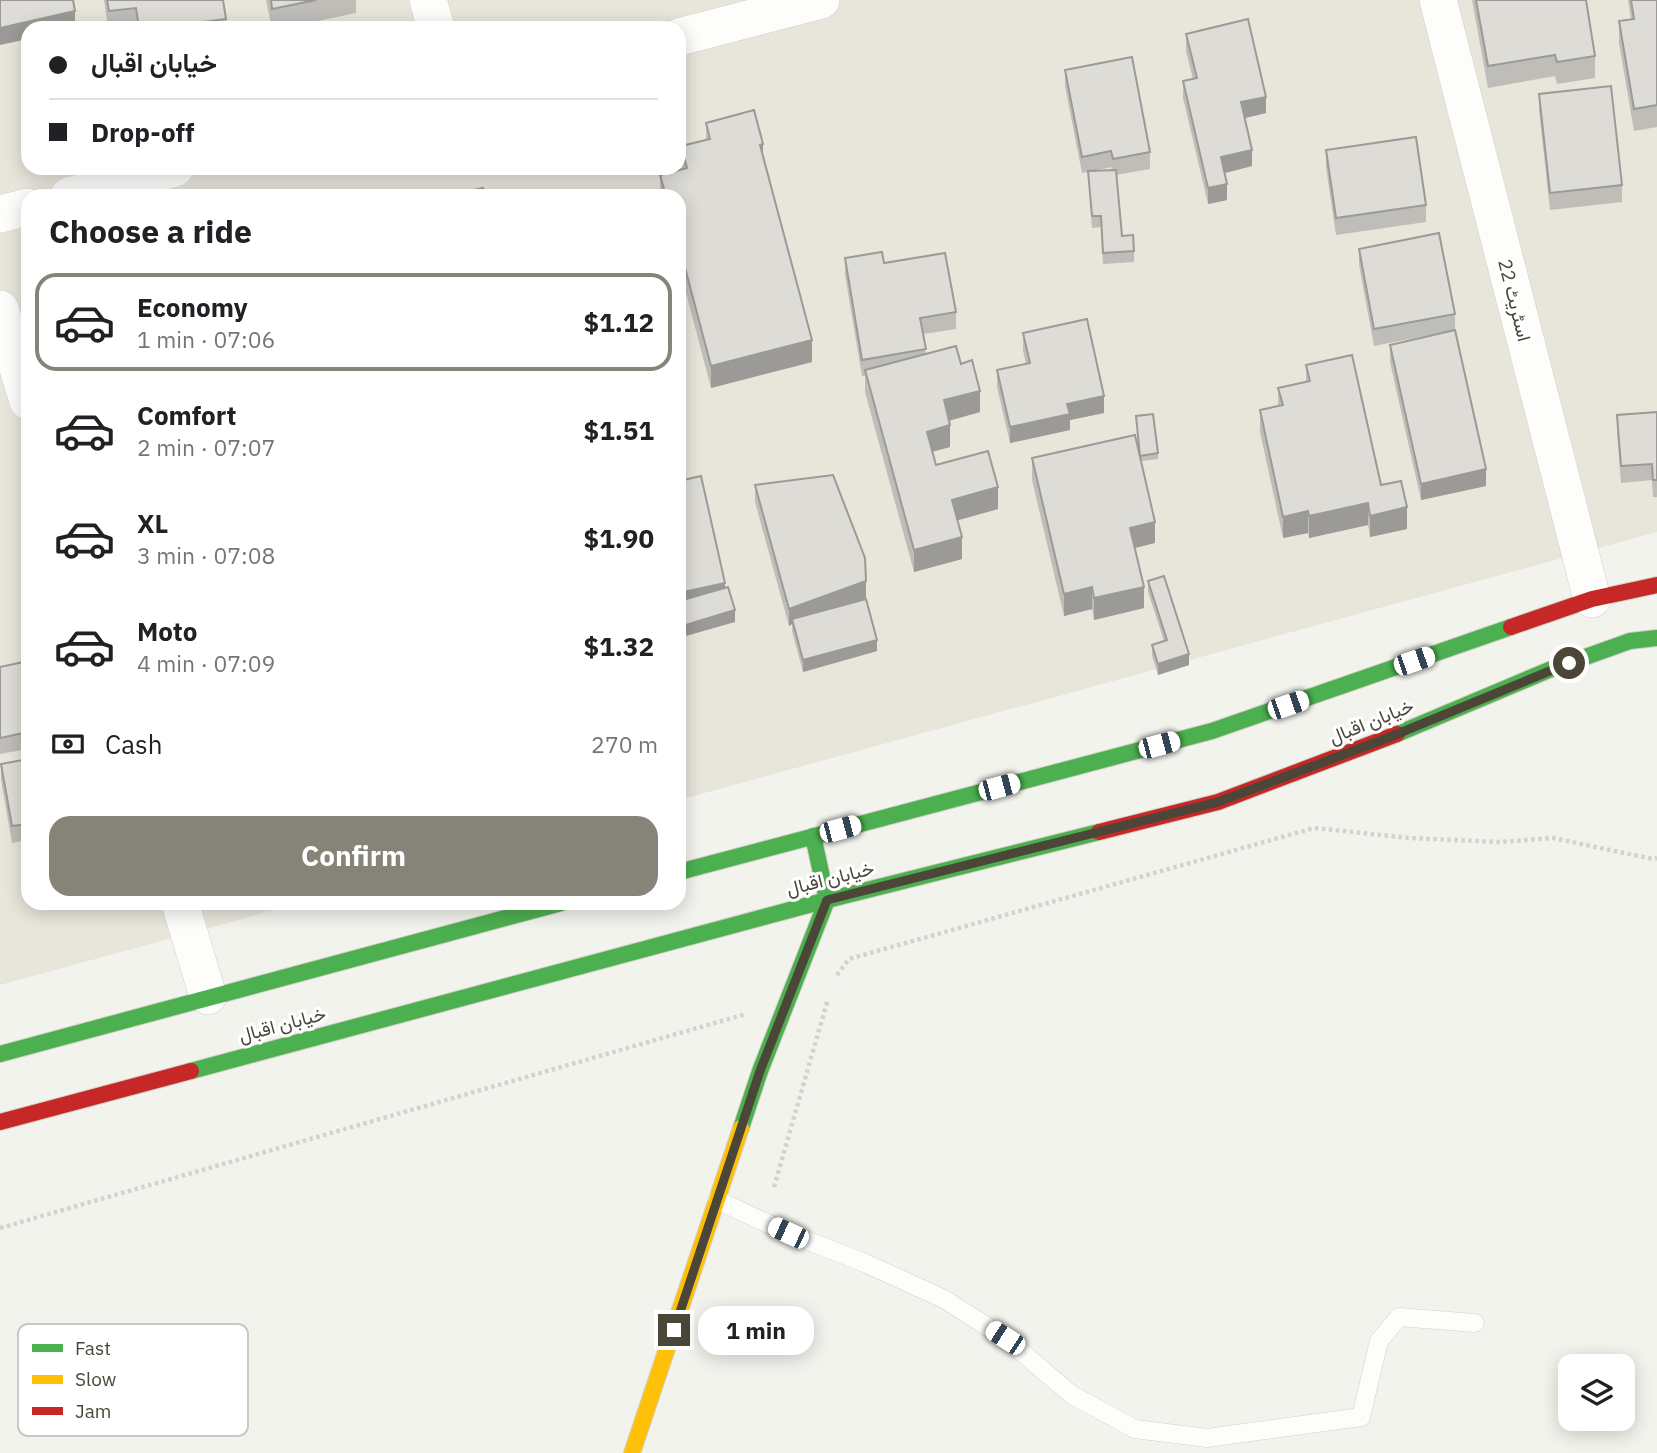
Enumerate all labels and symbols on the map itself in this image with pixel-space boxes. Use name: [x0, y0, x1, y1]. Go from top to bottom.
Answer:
street label: اسٹریٹ 22: [1493, 256, 1537, 344]
car: [1391, 644, 1438, 678]
route start: [1553, 647, 1585, 679]
car: [1265, 688, 1312, 722]
street label: خیابان اقبال: [1325, 693, 1417, 749]
car: [1136, 729, 1183, 761]
car: [976, 771, 1023, 803]
car: [817, 813, 864, 845]
street label: خیابان اقبال: [784, 856, 876, 900]
street label: خیابان اقبال: [236, 1001, 328, 1047]
car: [765, 1215, 812, 1251]
callout: 1 min: [698, 1306, 814, 1354]
route end: [658, 1314, 690, 1346]
car: [982, 1318, 1029, 1358]
legend: [18, 1324, 248, 1436]
text: Fast: [75, 1336, 111, 1360]
text: Slow: [75, 1367, 116, 1391]
text: Jam: [75, 1399, 111, 1423]

